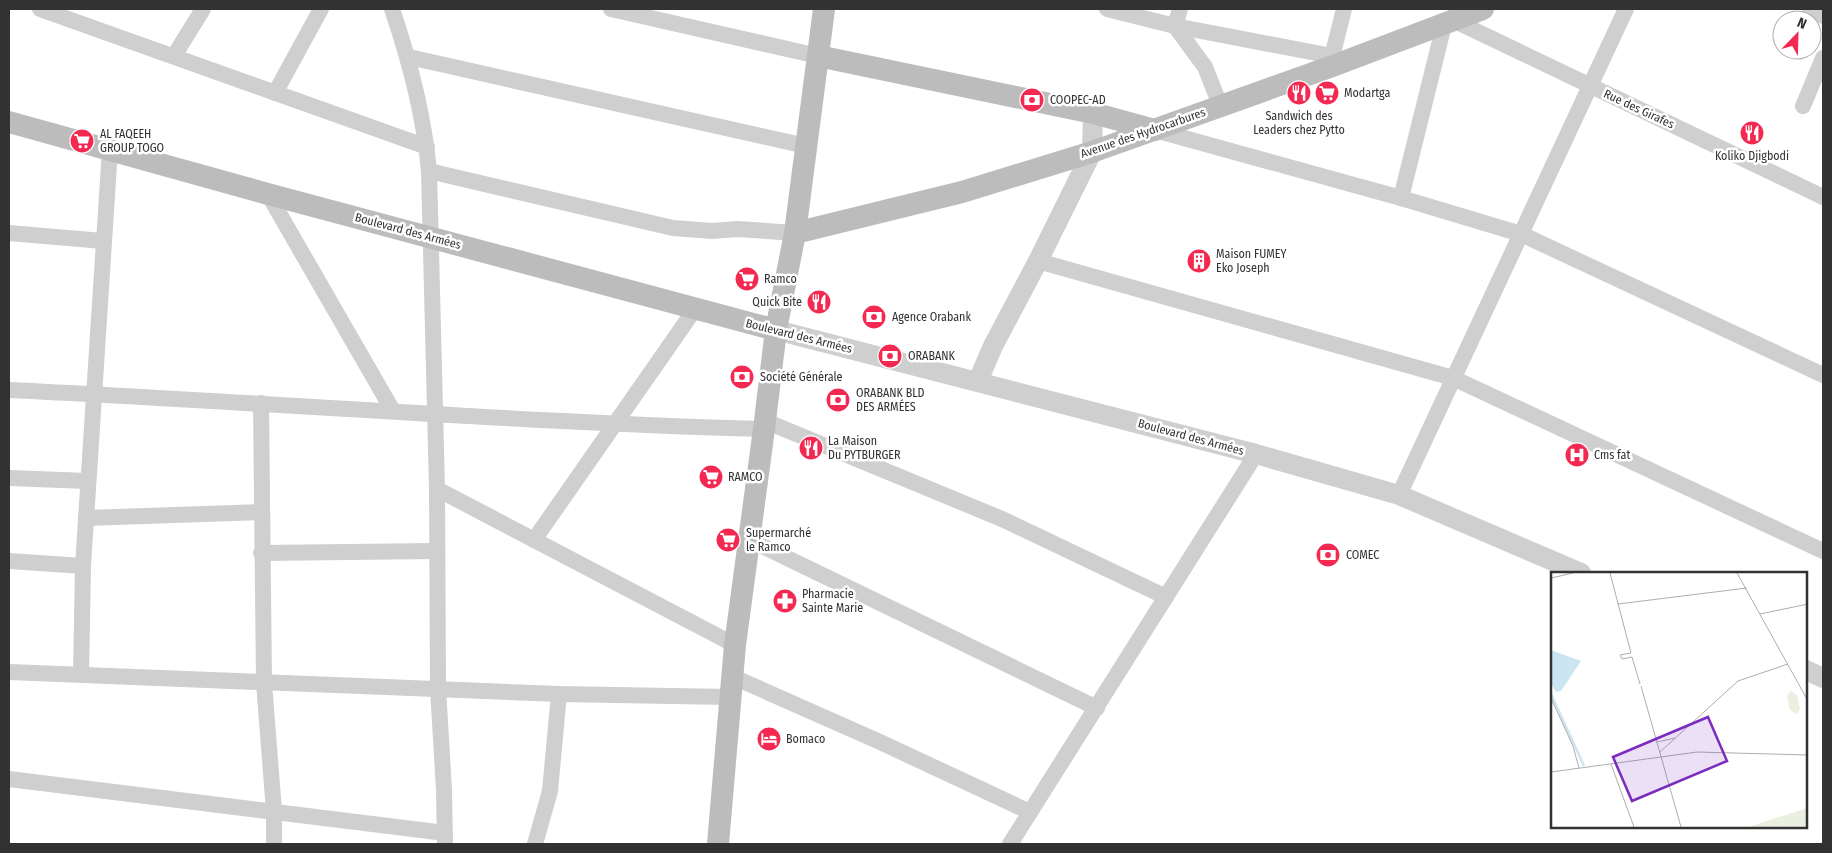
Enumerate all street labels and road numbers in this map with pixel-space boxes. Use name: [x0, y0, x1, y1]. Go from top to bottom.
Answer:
street label: Rue des Girafes: [1602, 87, 1676, 131]
street label: Avenue des Hydrocarbures: [1079, 105, 1207, 161]
street label: Boulevard des Armées: [353, 210, 463, 252]
street label: Boulevard des Armées: [744, 316, 854, 356]
street label: Boulevard des Armées: [1136, 416, 1246, 458]

